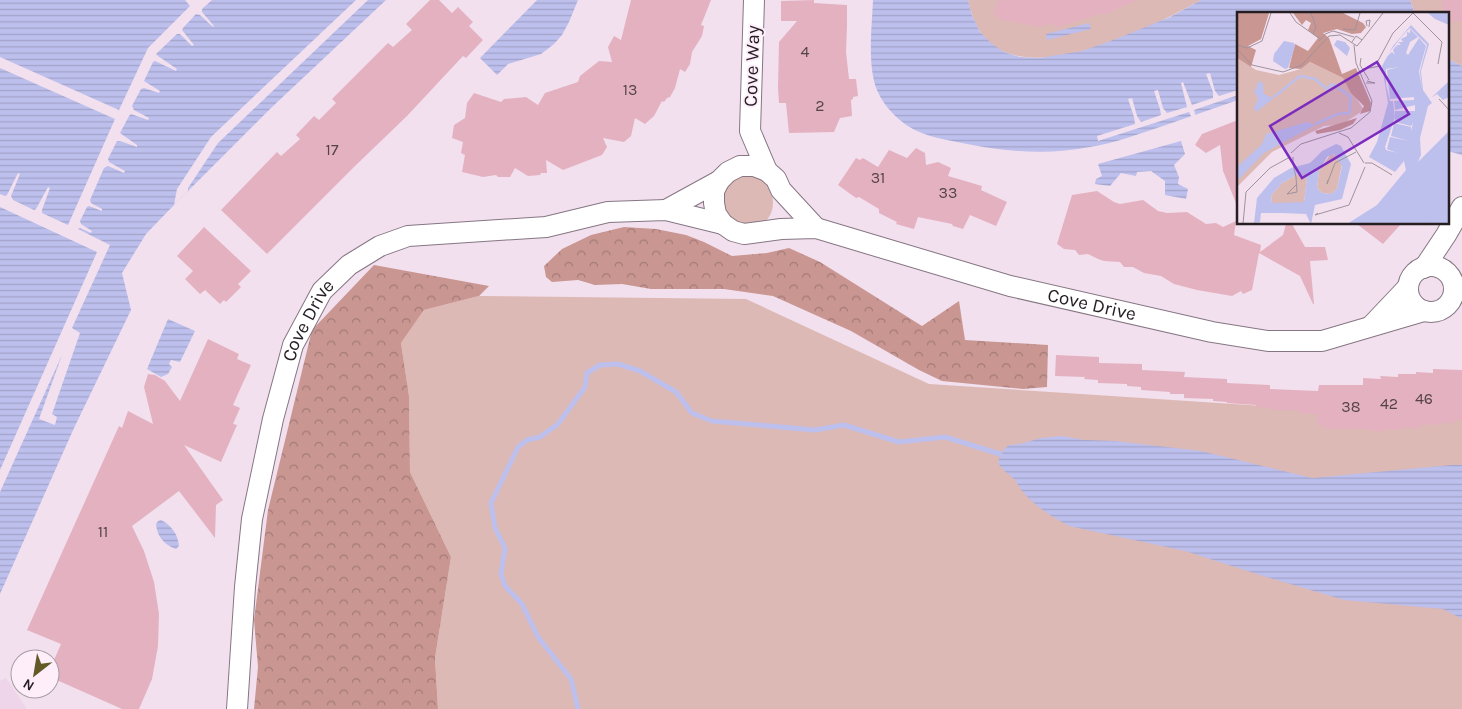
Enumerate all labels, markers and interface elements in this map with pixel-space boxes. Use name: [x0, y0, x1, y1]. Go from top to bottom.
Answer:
inset map: [1237, 12, 1450, 225]
street label: Cove Way: [740, 25, 764, 107]
house number: 4: [801, 42, 810, 61]
house number: 13: [623, 80, 637, 99]
house number: 2: [815, 96, 825, 115]
house number: 17: [326, 140, 339, 159]
house number: 31: [871, 168, 885, 187]
house number: 33: [939, 183, 957, 202]
street label: Cove Drive: [278, 274, 339, 364]
street label: Cove Drive: [1045, 284, 1138, 325]
house number: 46: [1415, 389, 1433, 408]
house number: 42: [1380, 394, 1398, 413]
house number: 38: [1341, 397, 1361, 416]
house number: 11: [98, 522, 108, 541]
north arrow: [10, 649, 60, 699]
text: N: [20, 675, 37, 695]

